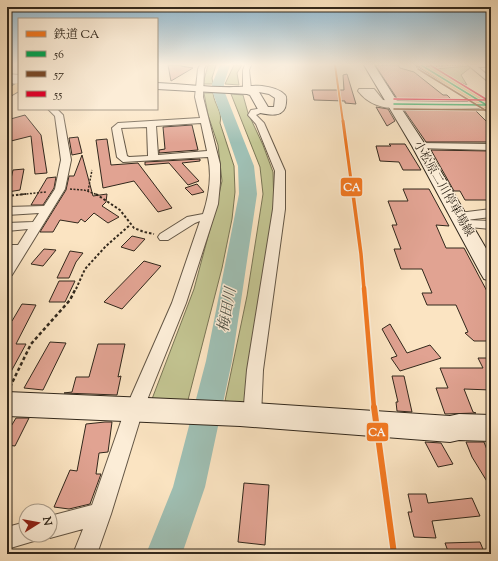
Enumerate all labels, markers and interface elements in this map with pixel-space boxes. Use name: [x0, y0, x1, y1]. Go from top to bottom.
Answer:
legend: [18, 18, 158, 110]
text: 鉄道 CA: [53, 26, 100, 44]
text: 56: [53, 46, 64, 64]
text: 57: [53, 66, 64, 84]
text: 55: [53, 86, 62, 104]
street label: 小松原二川停車場線: [408, 138, 478, 240]
line badge: CA: [340, 177, 363, 197]
text: CA: [343, 180, 361, 196]
water label: 梅田川: [214, 284, 243, 334]
line badge: CA: [366, 422, 389, 442]
text: CA: [368, 425, 386, 441]
north arrow: [18, 503, 58, 543]
text: N: [38, 514, 56, 527]

